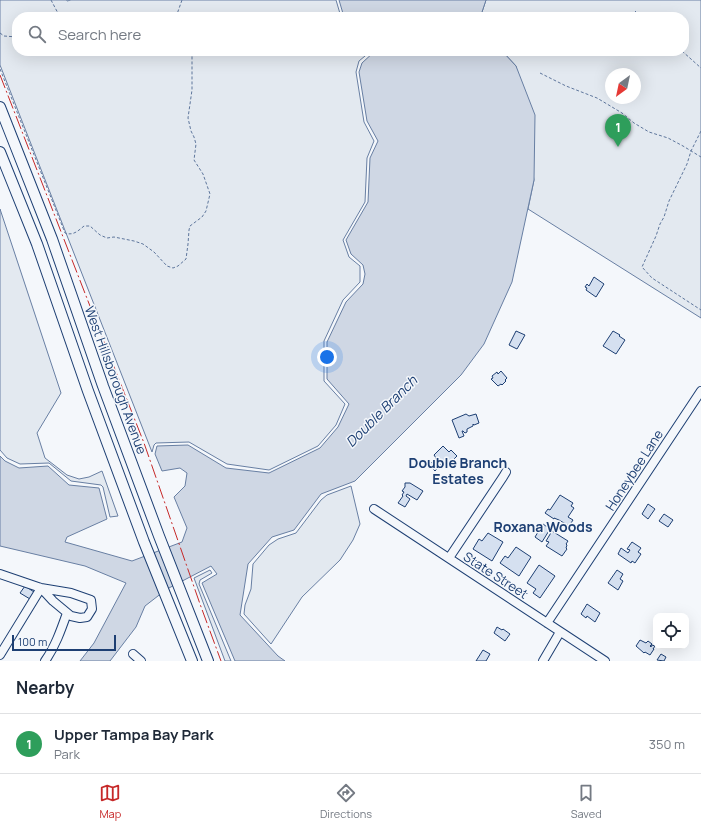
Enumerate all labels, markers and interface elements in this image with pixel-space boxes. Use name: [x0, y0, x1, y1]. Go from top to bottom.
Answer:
search box: [12, 12, 689, 56]
icon: search: [26, 23, 48, 45]
text: Search here: [58, 24, 141, 45]
north arrow: [605, 68, 641, 104]
pin: 1: [605, 114, 631, 147]
street label: West Hillsborough Avenue: [81, 303, 151, 457]
your location: [317, 347, 337, 367]
water label: Double Branch: [341, 371, 421, 451]
street label: Honeybee Lane: [601, 426, 667, 514]
district label: Double Branch Estates: [409, 453, 507, 488]
district label: Roxana Woods: [493, 517, 593, 536]
street label: State Street: [460, 547, 532, 603]
map controls: [653, 613, 689, 649]
button: locate: [653, 613, 689, 649]
scale bar: [12, 633, 116, 652]
text: 100 m: [18, 634, 47, 649]
text: Nearby: [16, 676, 74, 699]
text: Upper Tampa Bay Park: [54, 724, 213, 745]
text: 1: [26, 735, 32, 753]
text: 350 m: [649, 735, 685, 753]
text: Park: [54, 745, 80, 763]
tab: Map: [99, 782, 121, 821]
tab: Directions: [320, 782, 372, 821]
tab: Saved: [571, 782, 602, 821]

